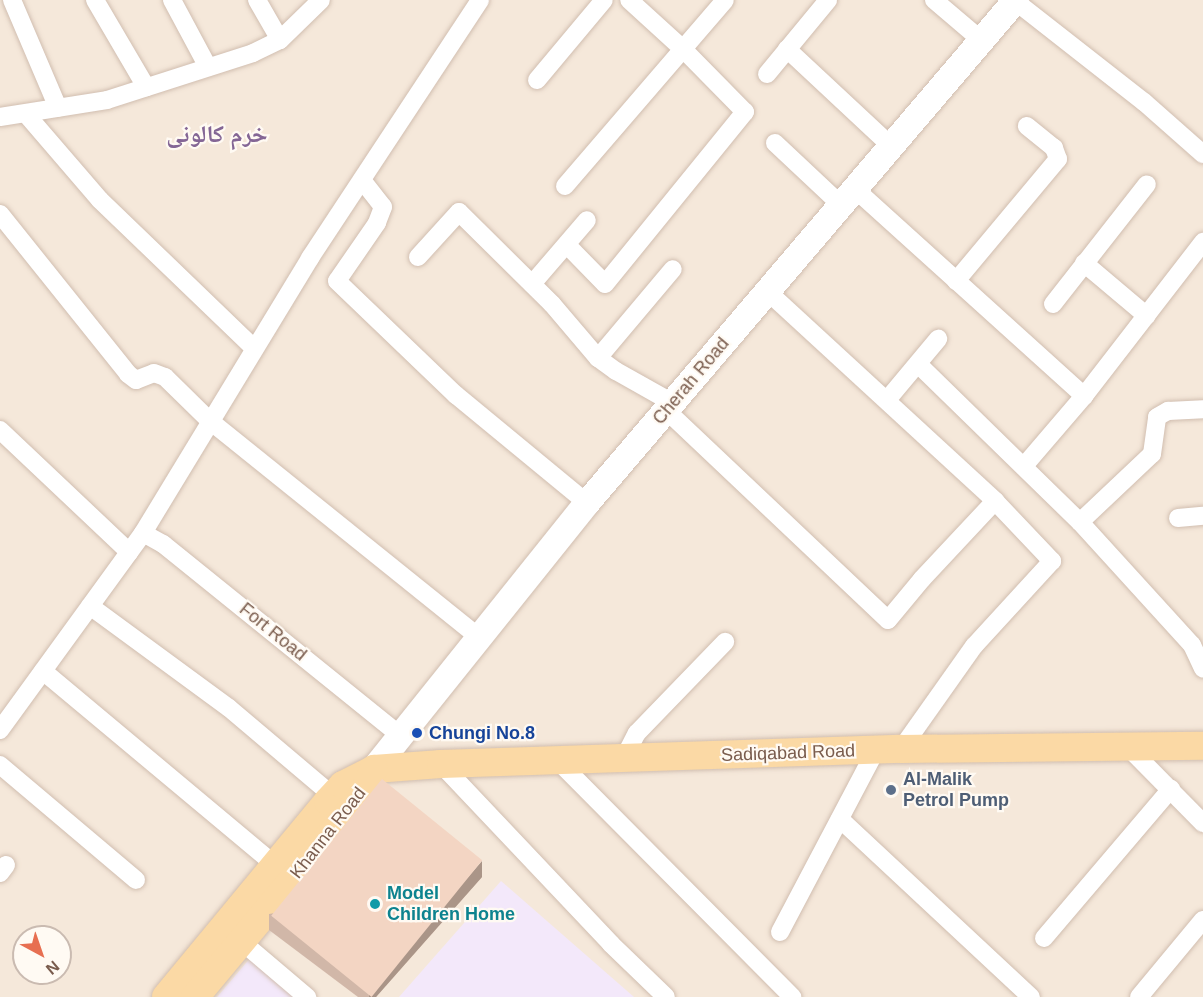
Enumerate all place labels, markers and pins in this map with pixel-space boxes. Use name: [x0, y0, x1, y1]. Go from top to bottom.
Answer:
place label: Chungi No.8: [429, 722, 535, 744]
marker: Chungi No.8: [410, 726, 424, 740]
place label: Al-Malik Petrol Pump: [903, 769, 1009, 812]
marker: Al-Malik Petrol Pump: [884, 783, 898, 797]
place label: Model Children Home: [387, 883, 515, 926]
marker: Model Children Home: [368, 897, 382, 911]

